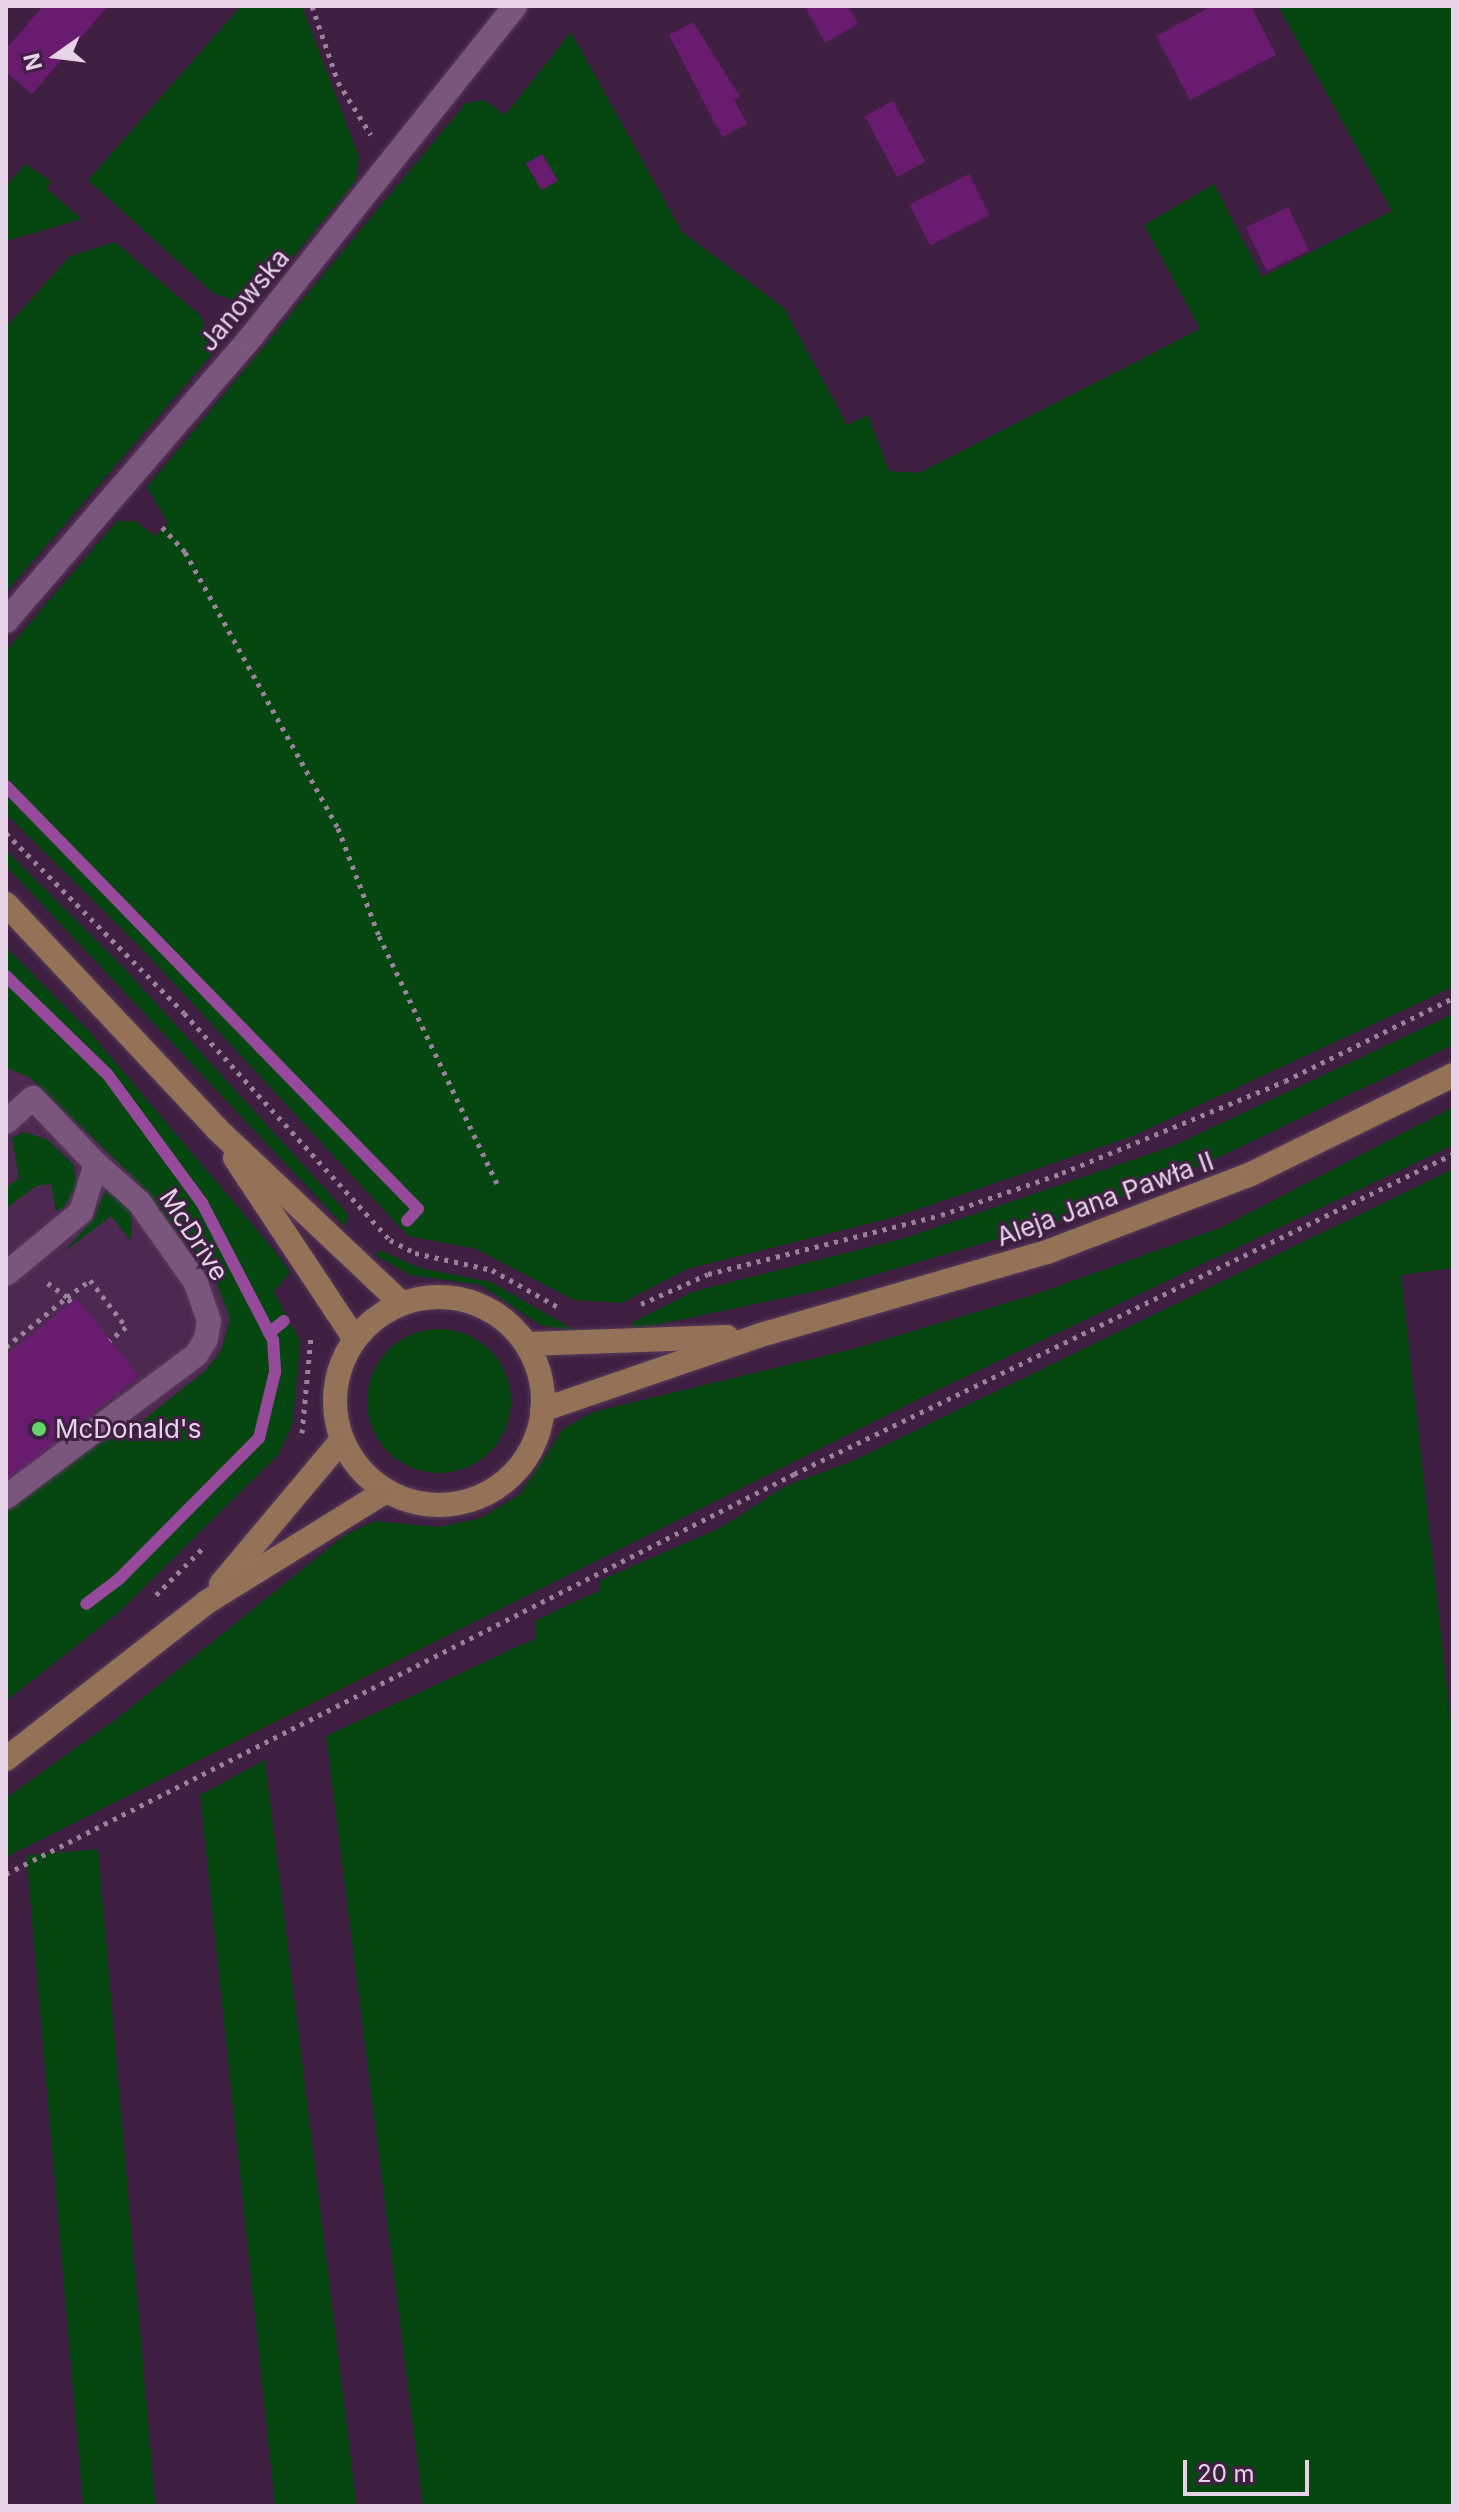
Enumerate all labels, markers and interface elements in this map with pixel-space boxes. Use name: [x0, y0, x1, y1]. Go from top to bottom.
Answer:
north arrow: [16, 16, 96, 96]
text: N: [18, 51, 47, 73]
street label: Janowska: [192, 243, 296, 357]
street label: Aleja Jana Pawła II: [992, 1145, 1218, 1253]
street label: McDrive: [153, 1183, 235, 1287]
place label: McDonald's: [55, 1413, 201, 1445]
marker: McDonald's: [30, 1420, 48, 1438]
scale bar: [1187, 2444, 1313, 2494]
text: 20 m: [1197, 2459, 1255, 2488]

